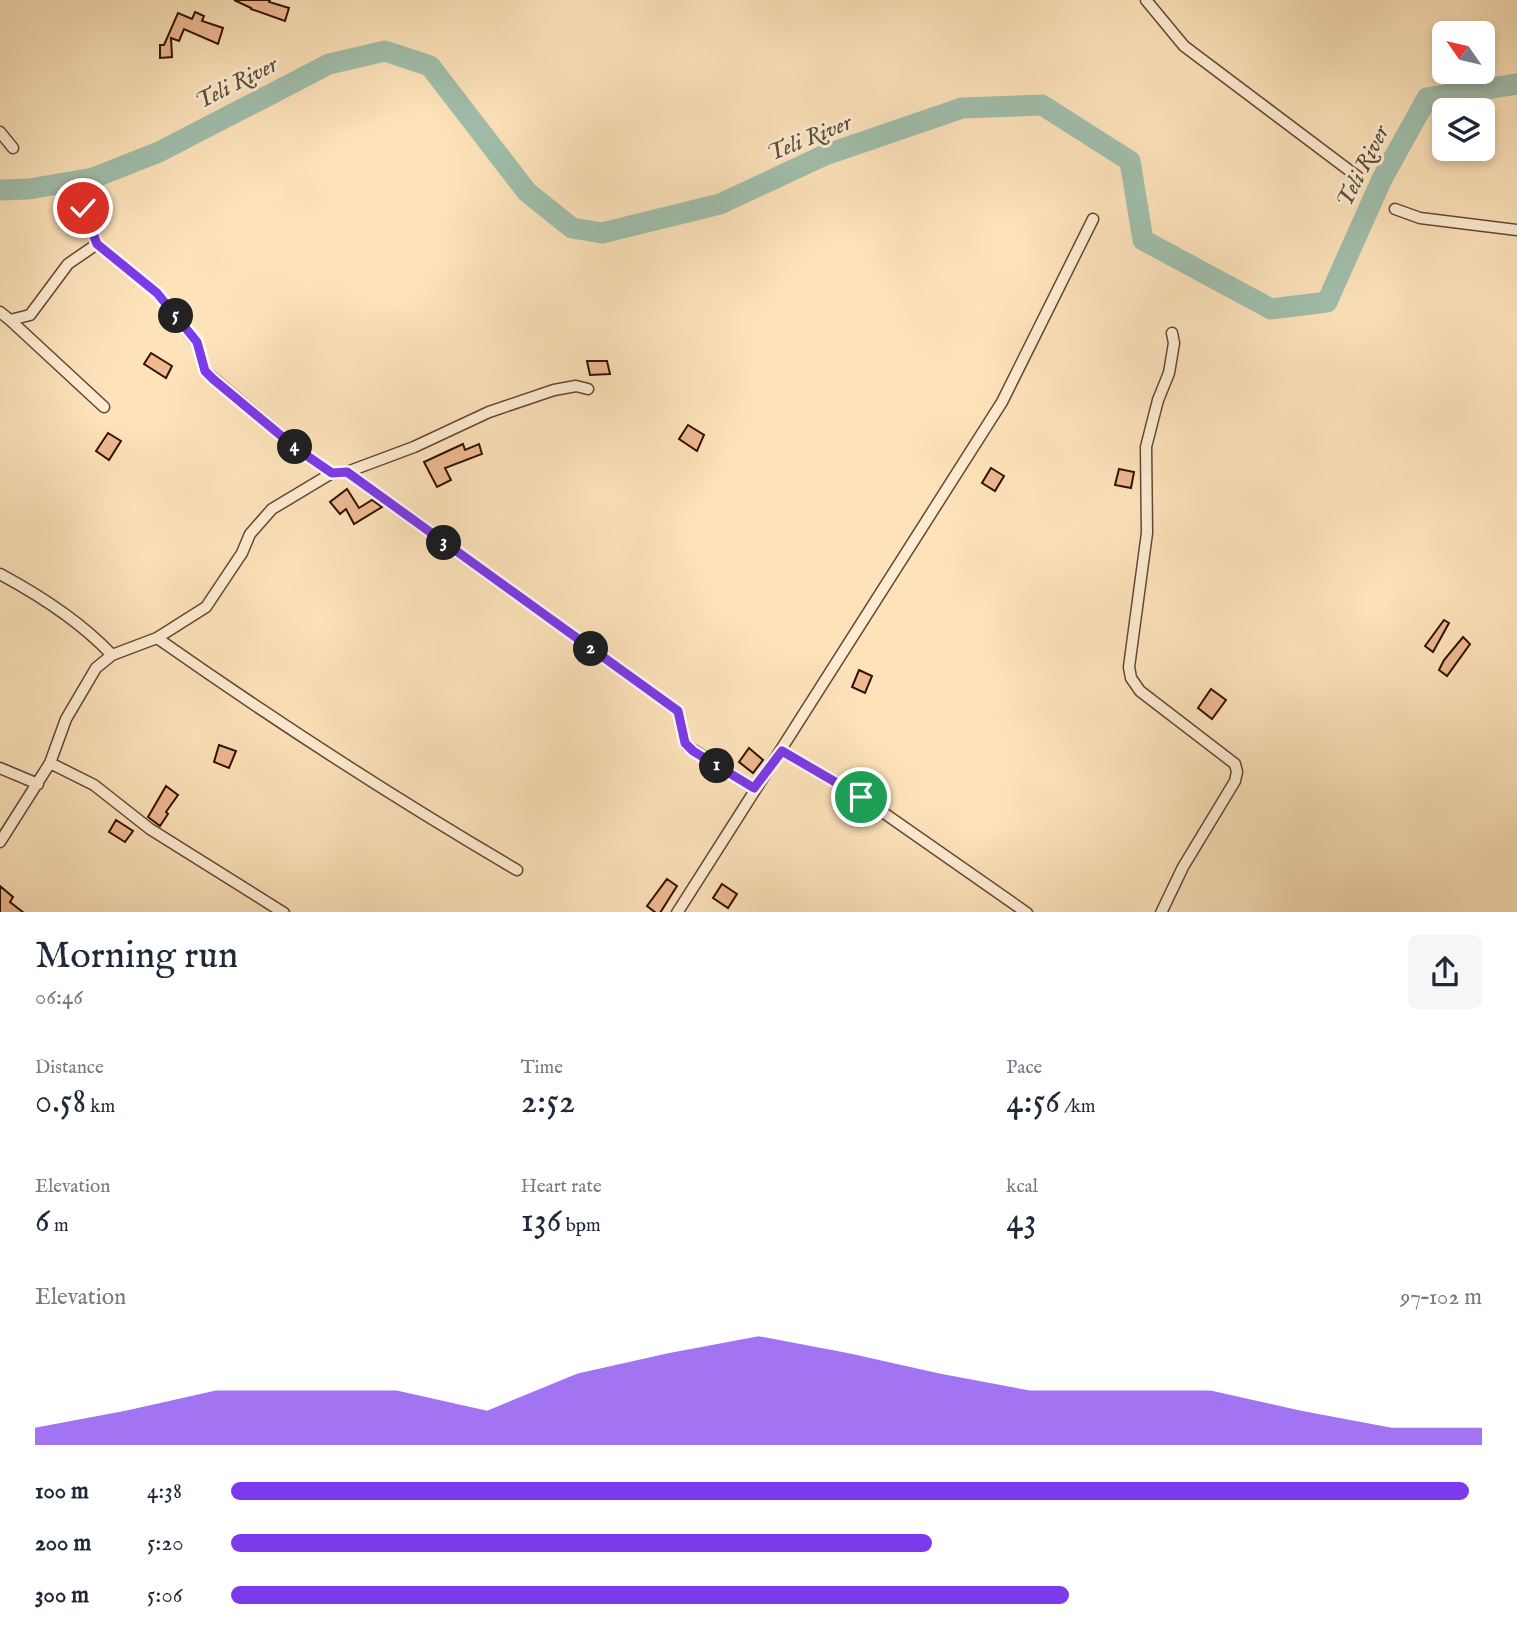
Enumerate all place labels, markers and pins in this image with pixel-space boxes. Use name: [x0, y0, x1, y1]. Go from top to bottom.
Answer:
pin: [53, 178, 113, 238]
pin: 5: [158, 298, 194, 334]
pin: 4: [278, 430, 312, 464]
pin: 3: [426, 526, 462, 560]
pin: 2: [574, 632, 608, 666]
pin: 1: [700, 748, 734, 784]
pin: [831, 767, 891, 827]

